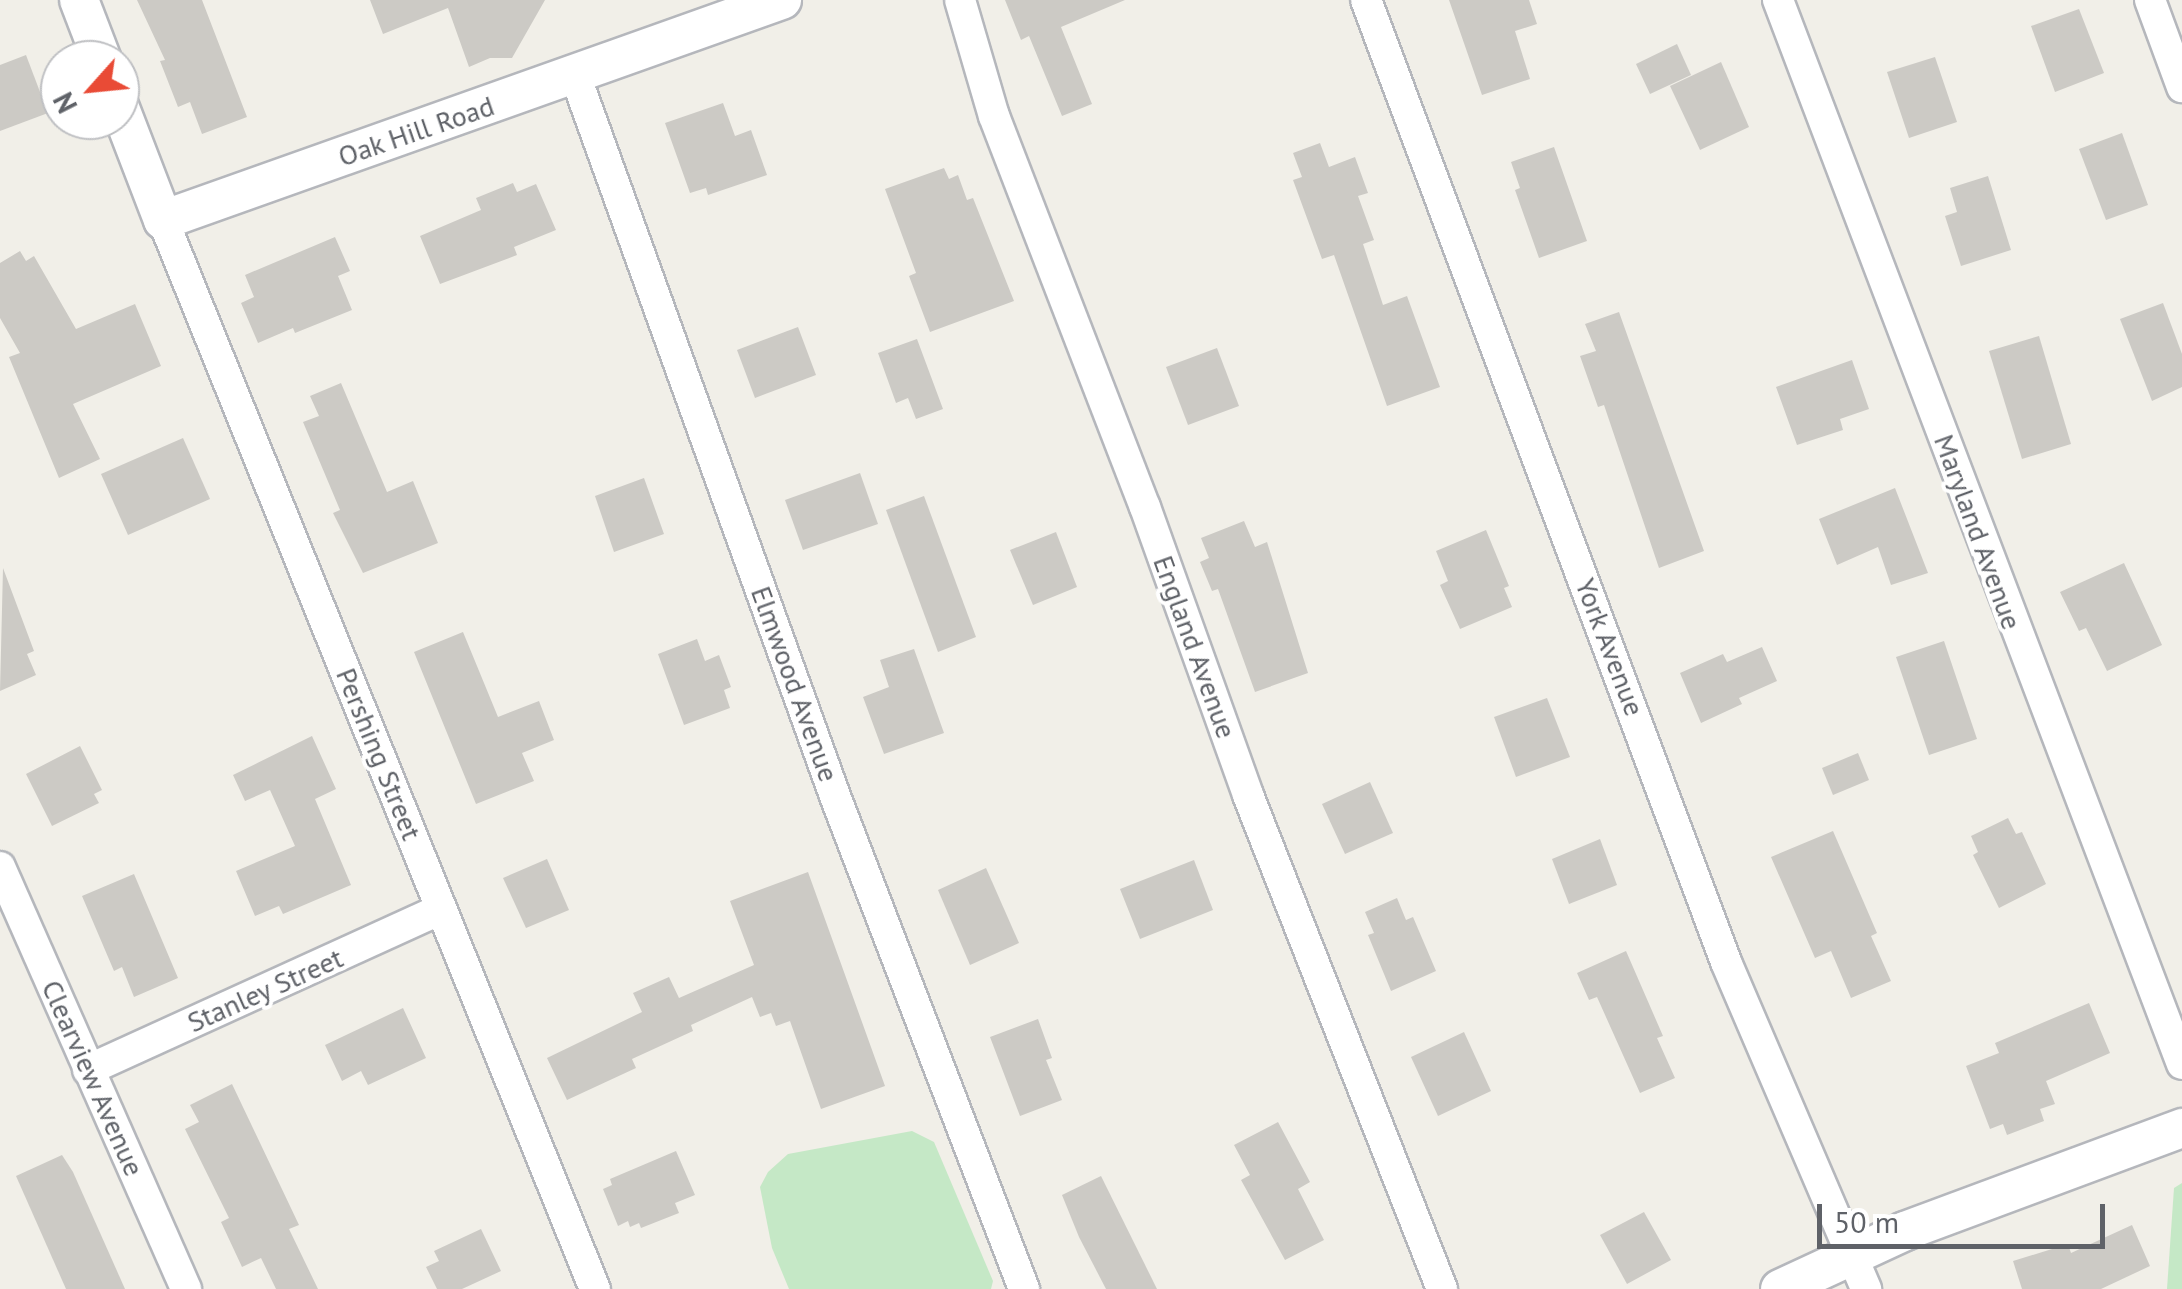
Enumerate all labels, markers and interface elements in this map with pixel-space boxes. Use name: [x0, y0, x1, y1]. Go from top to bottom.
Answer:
north arrow: [40, 40, 140, 140]
text: N: [44, 86, 85, 120]
street label: Oak Hill Road: [333, 89, 499, 173]
street label: Maryland Avenue: [1927, 429, 2029, 635]
street label: England Avenue: [1146, 551, 1244, 743]
street label: York Avenue: [1568, 573, 1652, 721]
street label: Elmwood Avenue: [744, 581, 846, 787]
street label: Pershing Street: [329, 663, 429, 845]
street label: Stanley Street: [182, 941, 348, 1039]
street label: Clearview Avenue: [34, 974, 152, 1182]
scale bar: [1822, 1184, 2110, 1246]
text: 50 m: [1834, 1202, 1899, 1241]

